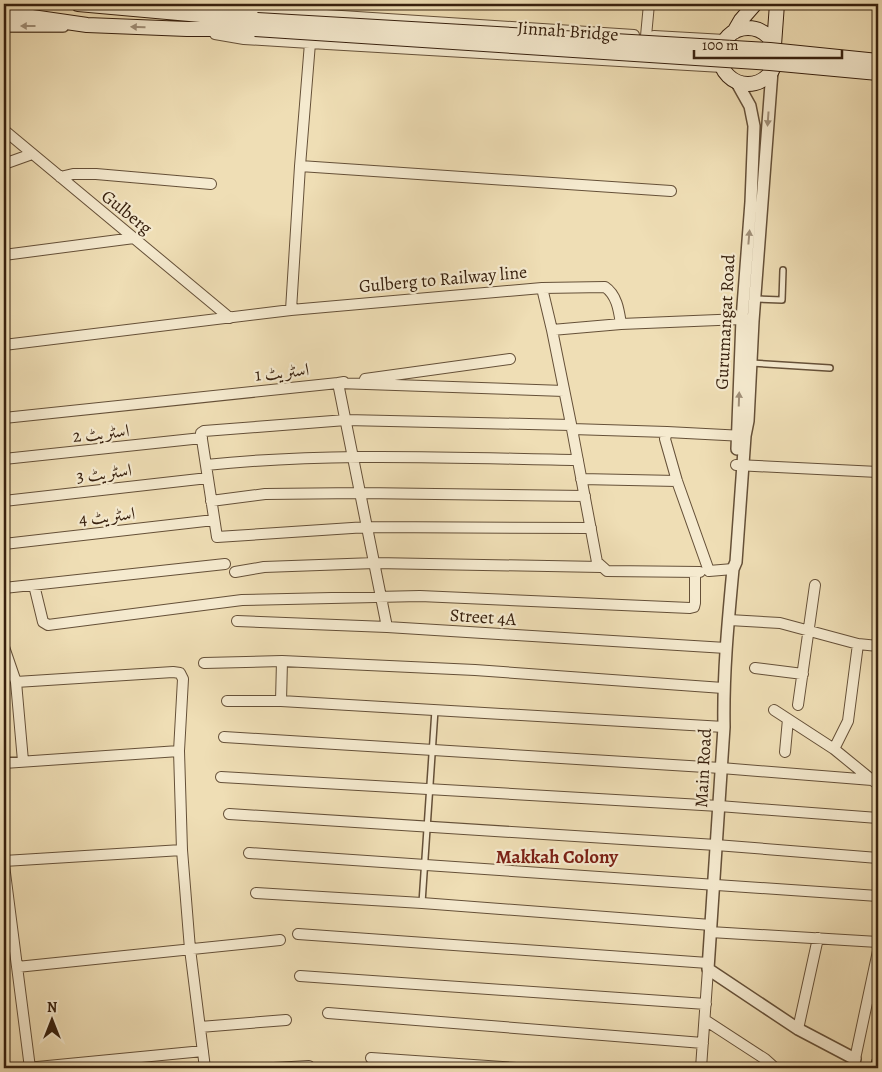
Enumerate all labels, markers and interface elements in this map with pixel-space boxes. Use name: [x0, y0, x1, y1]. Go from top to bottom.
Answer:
street label: Jinnah Bridge: [517, 15, 619, 47]
one-way arrow: [20, 22, 36, 30]
one-way arrow: [130, 23, 146, 31]
scale bar: [694, 28, 842, 60]
text: 100 m: [702, 35, 739, 55]
one-way arrow: [764, 111, 772, 127]
street label: Gulberg: [97, 184, 157, 240]
one-way arrow: [745, 229, 753, 245]
street label: Gurumangat Road: [709, 253, 741, 390]
street label: Gulberg to Railway line: [358, 260, 528, 298]
street label: اسٹریٹ 1: [254, 357, 310, 387]
one-way arrow: [735, 391, 743, 407]
street label: اسٹریٹ 2: [71, 418, 131, 448]
street label: اسٹریٹ 3: [75, 458, 133, 488]
street label: اسٹریٹ 4: [78, 501, 136, 531]
street label: Street 4A: [449, 603, 517, 631]
street label: Main Road: [689, 727, 717, 808]
district label: Makkah Colony: [496, 844, 619, 870]
north arrow: [28, 994, 78, 1044]
text: N: [47, 998, 57, 1017]

